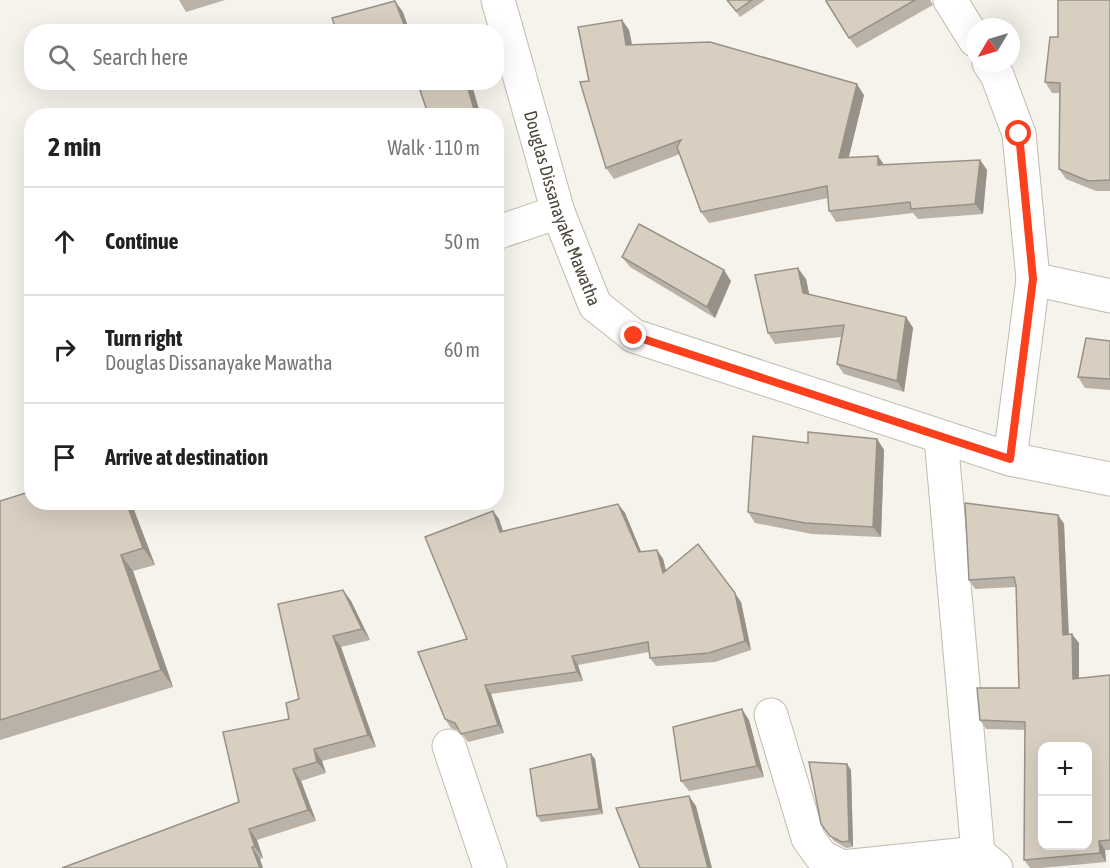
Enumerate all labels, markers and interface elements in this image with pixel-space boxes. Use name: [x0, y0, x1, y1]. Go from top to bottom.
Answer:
north arrow: [966, 18, 1020, 72]
search box: [24, 24, 504, 90]
icon: search: [45, 41, 78, 74]
text: Search here: [93, 44, 188, 70]
street label: Douglas Dissanayake Mawatha: [520, 108, 605, 309]
route start: [1005, 120, 1031, 146]
text: 2 min: [48, 132, 101, 162]
text: Walk · 110 m: [388, 136, 480, 159]
icon: ahead: [48, 225, 81, 258]
text: Continue: [105, 228, 179, 254]
text: 50 m: [444, 230, 480, 253]
route end: [620, 322, 646, 348]
text: Turn right: [105, 325, 182, 351]
icon: right: [48, 333, 81, 366]
text: 60 m: [444, 338, 480, 361]
text: Douglas Dissanayake Mawatha: [105, 351, 333, 374]
icon: arrive: [48, 441, 81, 474]
text: Arrive at destination: [105, 444, 268, 470]
map controls: [1038, 742, 1092, 850]
button: +: [1038, 742, 1092, 796]
button: −: [1038, 796, 1092, 850]

